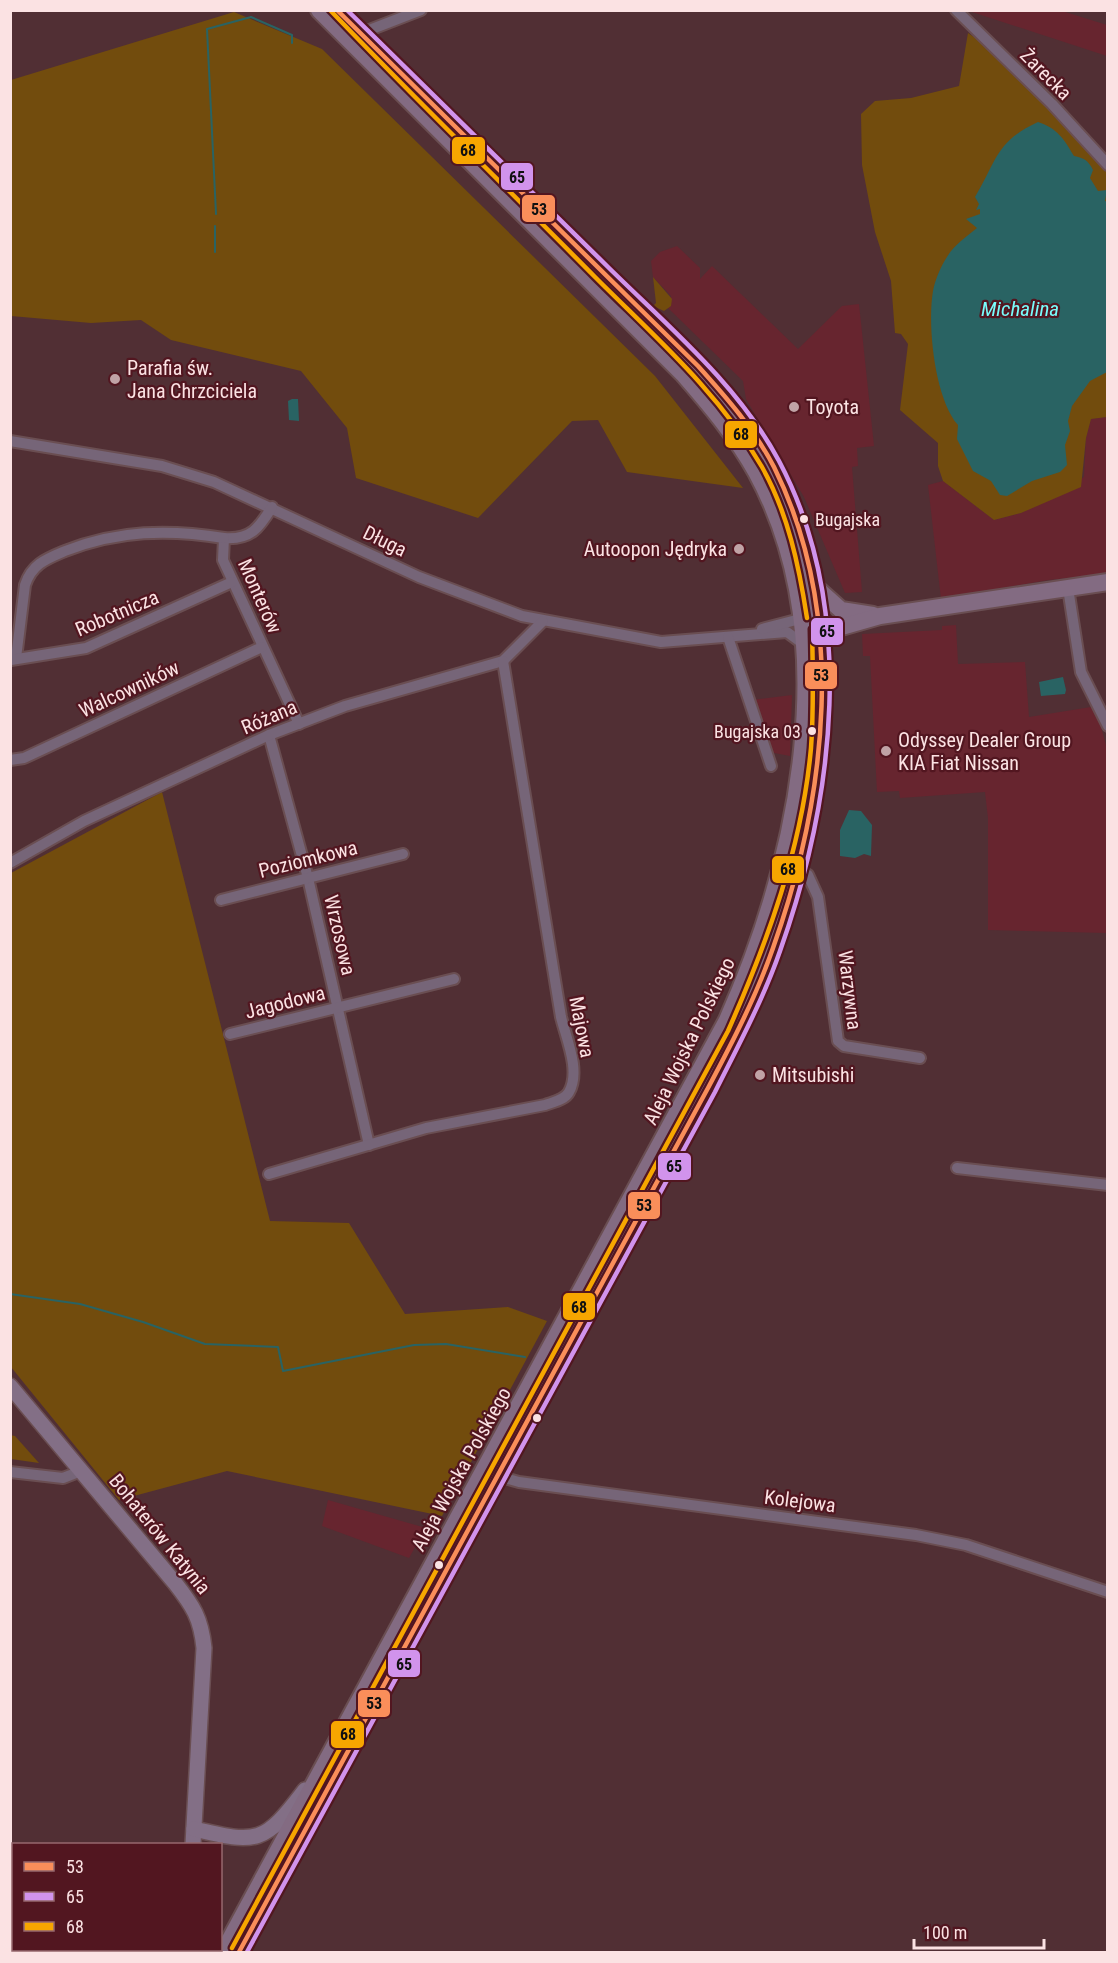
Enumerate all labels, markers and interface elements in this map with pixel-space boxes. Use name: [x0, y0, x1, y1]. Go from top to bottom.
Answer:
street label: Żarecka: [1015, 43, 1077, 105]
line badge: 68: [451, 136, 486, 165]
text: 68: [460, 141, 476, 160]
line badge: 65: [500, 162, 534, 191]
text: 65: [509, 168, 525, 187]
line badge: 53: [521, 194, 556, 223]
text: 53: [531, 200, 547, 219]
water label: Michalina: [981, 297, 1059, 321]
place label: Parafia św. Jana Chrzciciela: [127, 356, 257, 403]
marker: Parafia św. Jana Chrzciciela: [108, 372, 122, 386]
place label: Toyota: [806, 395, 859, 419]
marker: Toyota: [787, 400, 801, 414]
line badge: 68: [724, 420, 758, 449]
text: 68: [733, 425, 749, 444]
place label: Bugajska: [815, 509, 880, 530]
marker: Bugajska: [798, 513, 810, 525]
street label: Długa: [359, 520, 411, 562]
place label: Autoopon Jędryka: [584, 537, 727, 561]
marker: Autoopon Jędryka: [732, 542, 746, 556]
street label: Monterów: [233, 555, 287, 637]
street label: Robotnicza: [72, 585, 162, 641]
line badge: 65: [810, 617, 844, 646]
text: 65: [819, 622, 835, 641]
street label: Walcowników: [75, 655, 183, 723]
line badge: 53: [804, 661, 838, 690]
text: 53: [813, 666, 829, 685]
street label: Różana: [238, 695, 300, 739]
place label: Bugajska 03: [714, 721, 801, 742]
marker: Bugajska 03: [806, 725, 818, 737]
place label: Odyssey Dealer Group KIA Fiat Nissan: [898, 728, 1071, 775]
marker: Odyssey Dealer Group KIA Fiat Nissan: [879, 744, 893, 758]
street label: Poziomkowa: [256, 835, 360, 883]
line badge: 68: [771, 855, 805, 884]
text: 68: [780, 860, 796, 879]
street label: Wrzosowa: [319, 893, 361, 977]
street label: Warzywna: [833, 949, 867, 1031]
street label: Aleja Wojska Polskiego: [638, 953, 740, 1129]
street label: Jagodowa: [242, 980, 328, 1024]
street label: Majowa: [564, 994, 600, 1060]
place label: Mitsubishi: [772, 1063, 854, 1087]
marker: Mitsubishi: [753, 1068, 767, 1082]
line badge: 65: [657, 1152, 692, 1181]
text: 65: [666, 1157, 682, 1176]
line badge: 53: [627, 1191, 661, 1220]
text: 53: [636, 1196, 652, 1215]
line badge: 68: [562, 1292, 596, 1321]
text: 68: [571, 1298, 587, 1317]
street label: Aleja Wojska Polskiego: [406, 1383, 516, 1555]
unlabelled marker: [531, 1412, 543, 1424]
street label: Bohaterów Katynia: [104, 1469, 216, 1599]
street label: Kolejowa: [763, 1485, 837, 1517]
unlabelled marker: [433, 1559, 445, 1571]
line badge: 65: [387, 1649, 421, 1678]
text: 65: [396, 1655, 412, 1674]
line badge: 53: [357, 1689, 391, 1718]
text: 53: [366, 1694, 382, 1713]
line badge: 68: [330, 1720, 365, 1749]
text: 68: [340, 1725, 356, 1744]
legend: [12, 1843, 222, 1951]
text: 53: [66, 1856, 84, 1877]
text: 65: [66, 1886, 84, 1907]
scale bar: [914, 1912, 1044, 1950]
text: 68: [66, 1916, 84, 1937]
text: 100 m: [923, 1922, 967, 1943]

